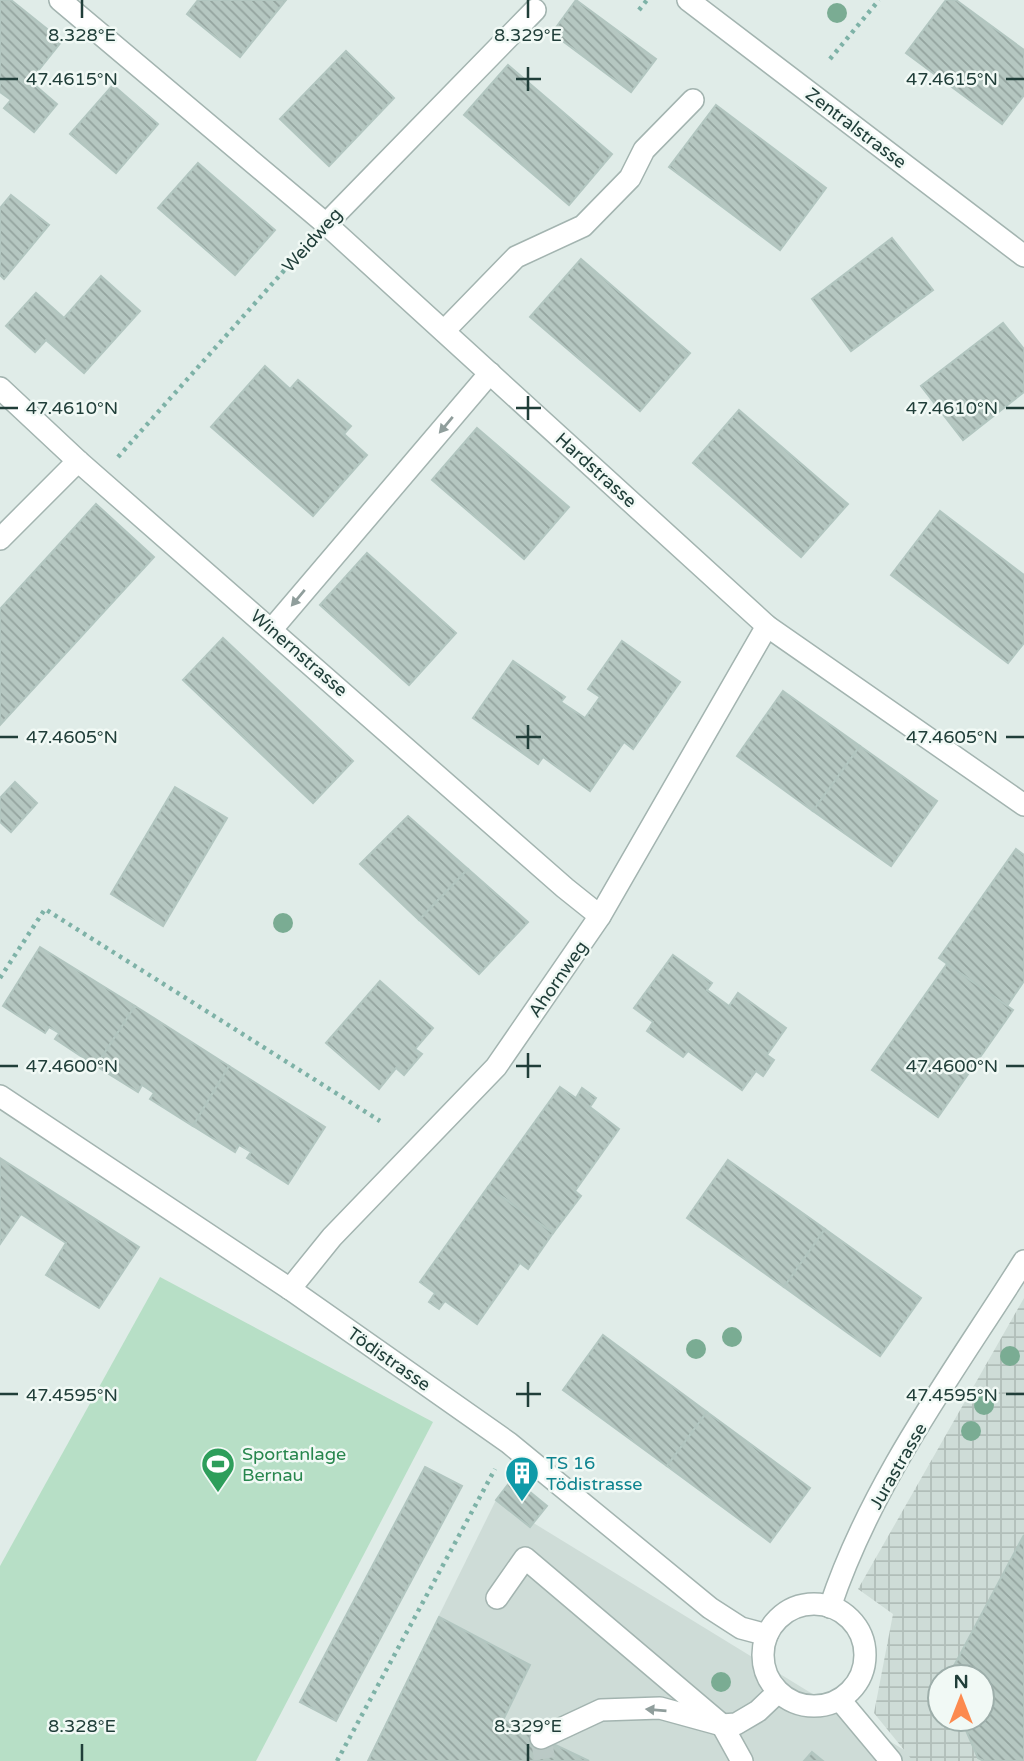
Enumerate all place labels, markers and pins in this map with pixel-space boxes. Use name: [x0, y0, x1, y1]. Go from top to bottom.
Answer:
place label: Sportanlage Bernau: [242, 1443, 346, 1486]
sports icon: Sportanlage Bernau: [199, 1445, 237, 1494]
place label: TS 16 Tödistrasse: [546, 1452, 643, 1495]
building icon: TS 16 Tödistrasse: [503, 1454, 541, 1503]

